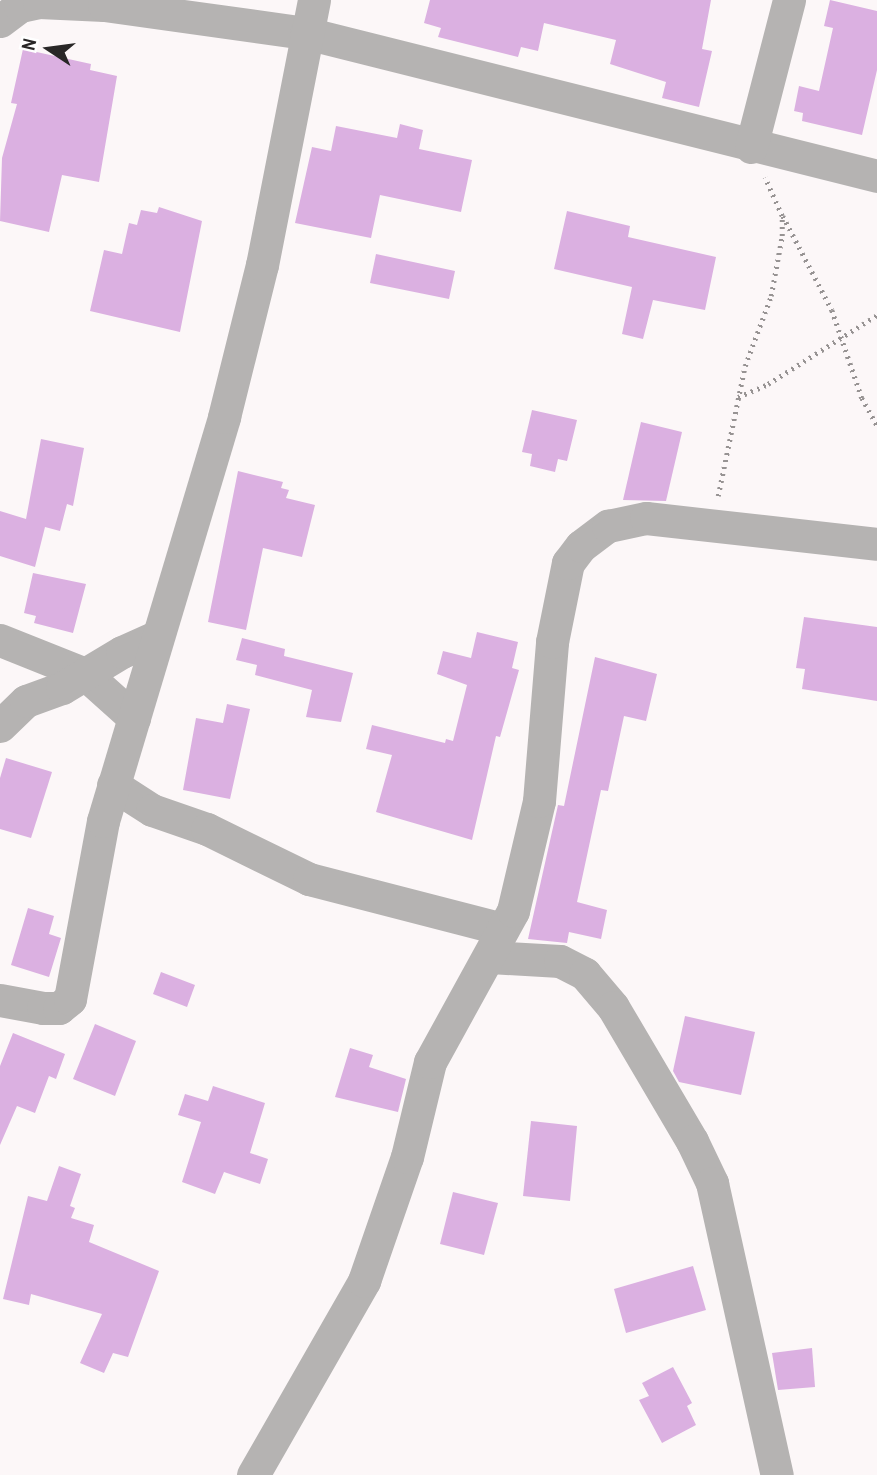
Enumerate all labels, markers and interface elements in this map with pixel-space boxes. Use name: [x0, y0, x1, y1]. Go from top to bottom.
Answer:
north arrow: [14, 14, 84, 84]
text: N: [15, 36, 42, 53]

